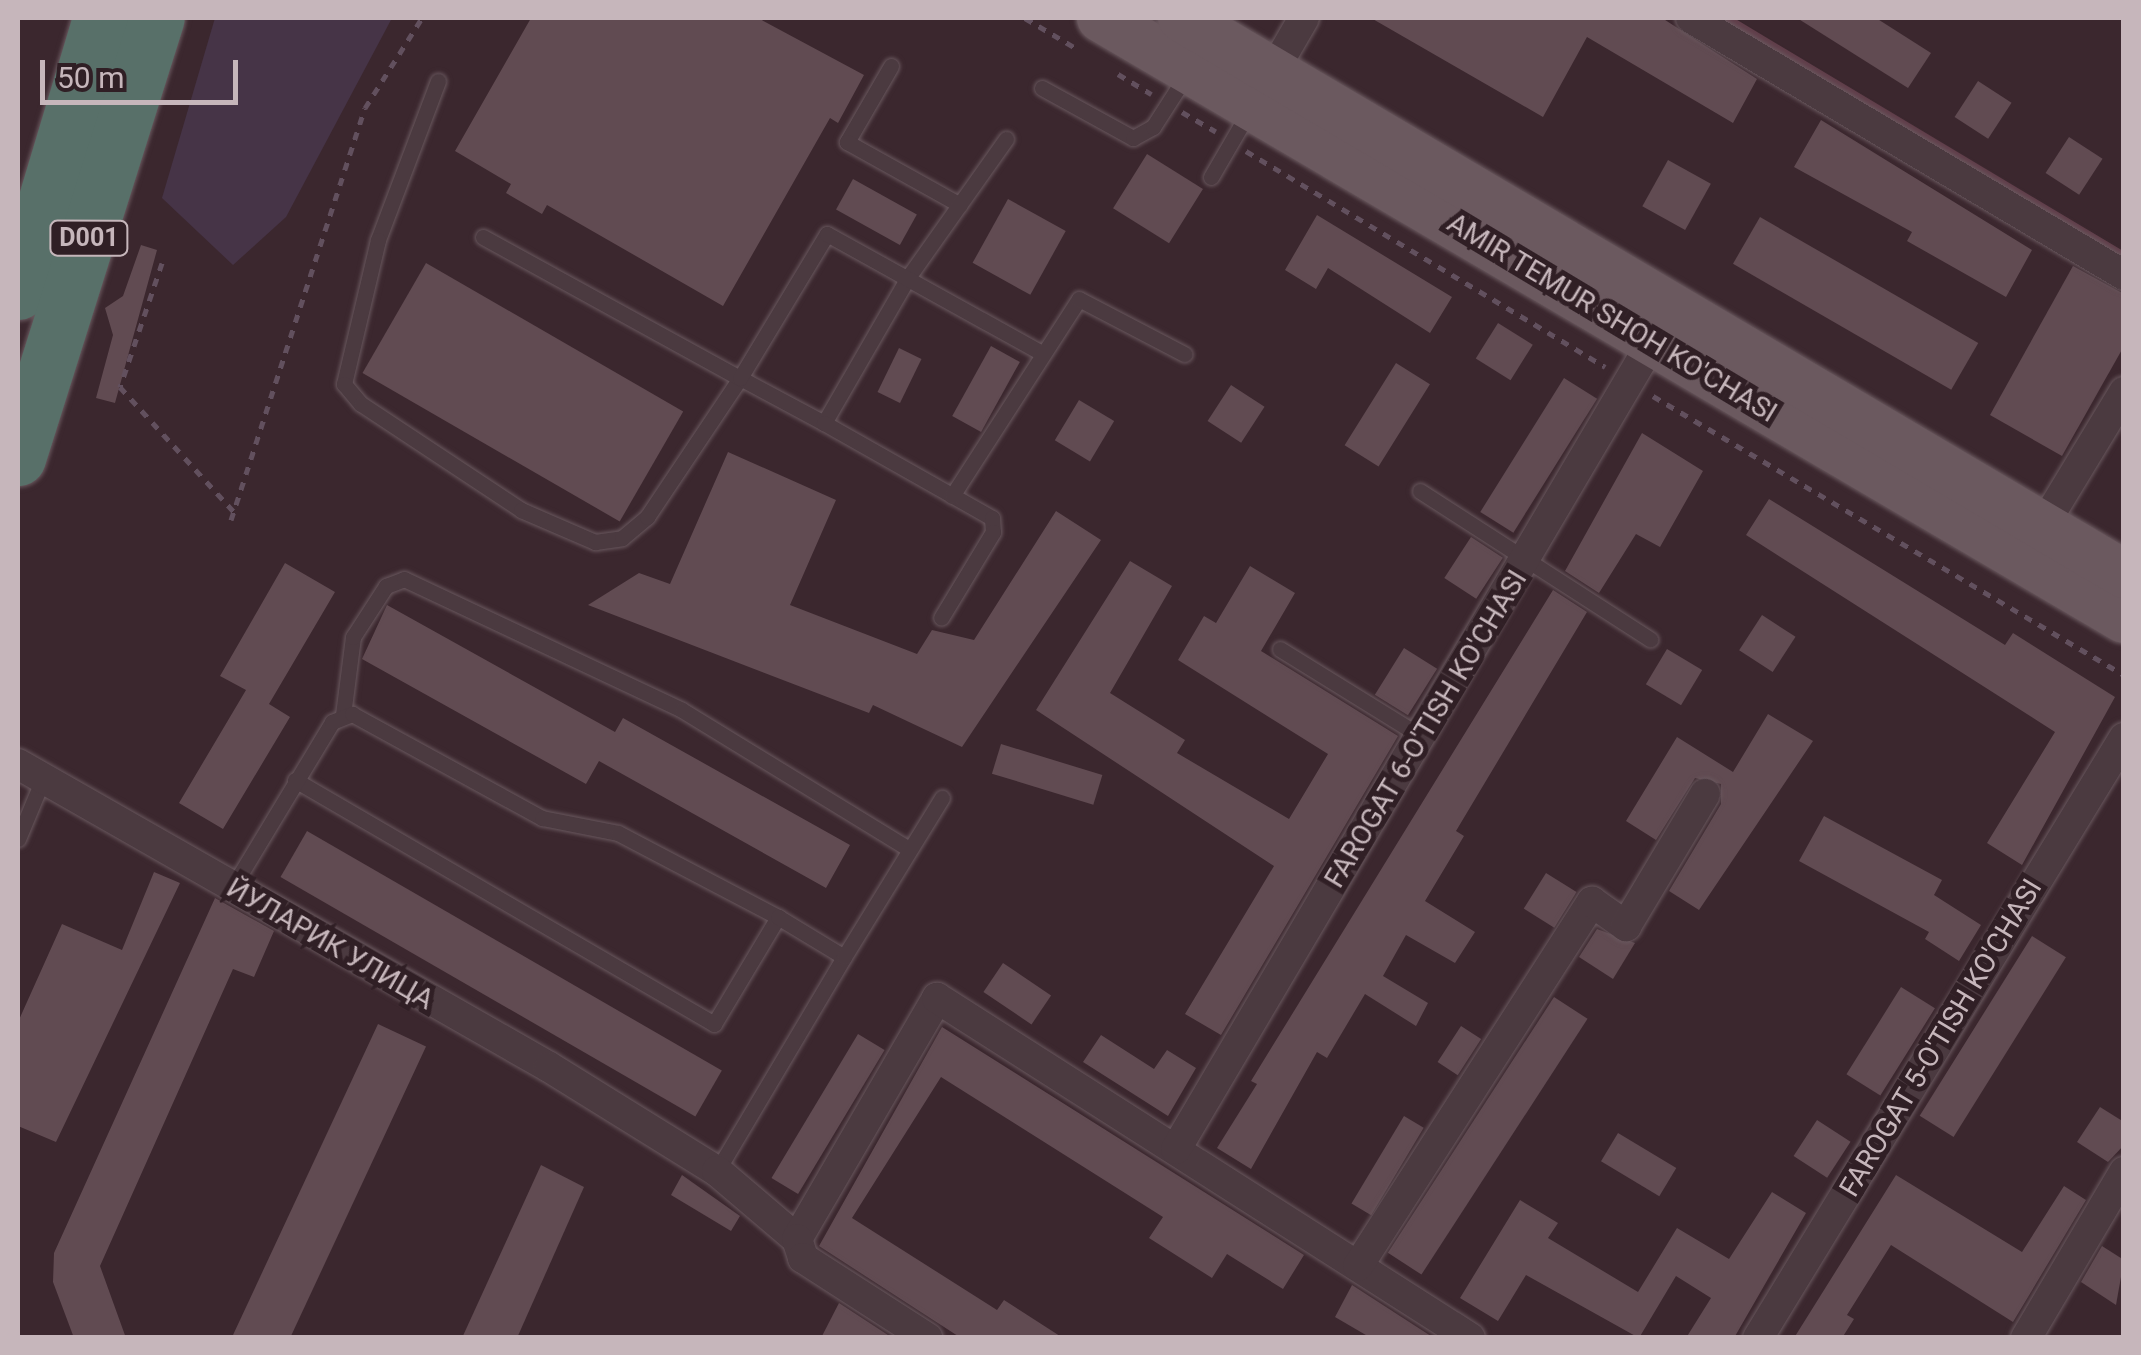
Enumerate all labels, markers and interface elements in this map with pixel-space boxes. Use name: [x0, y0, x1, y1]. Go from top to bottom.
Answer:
scale bar: [45, 40, 242, 102]
text: 50 m: [57, 60, 124, 95]
street label: AMIR TEMUR SHOH KO'CHASI: [1441, 206, 1783, 430]
road number: D001: [49, 218, 129, 258]
street label: FAROGAT 6-O'TISH KO'CHASI: [1318, 564, 1534, 894]
street label: ЙУЛАРИК УЛИЦА: [221, 871, 439, 1017]
street label: FAROGAT 5-O'TISH KO'CHASI: [1833, 873, 2049, 1203]

